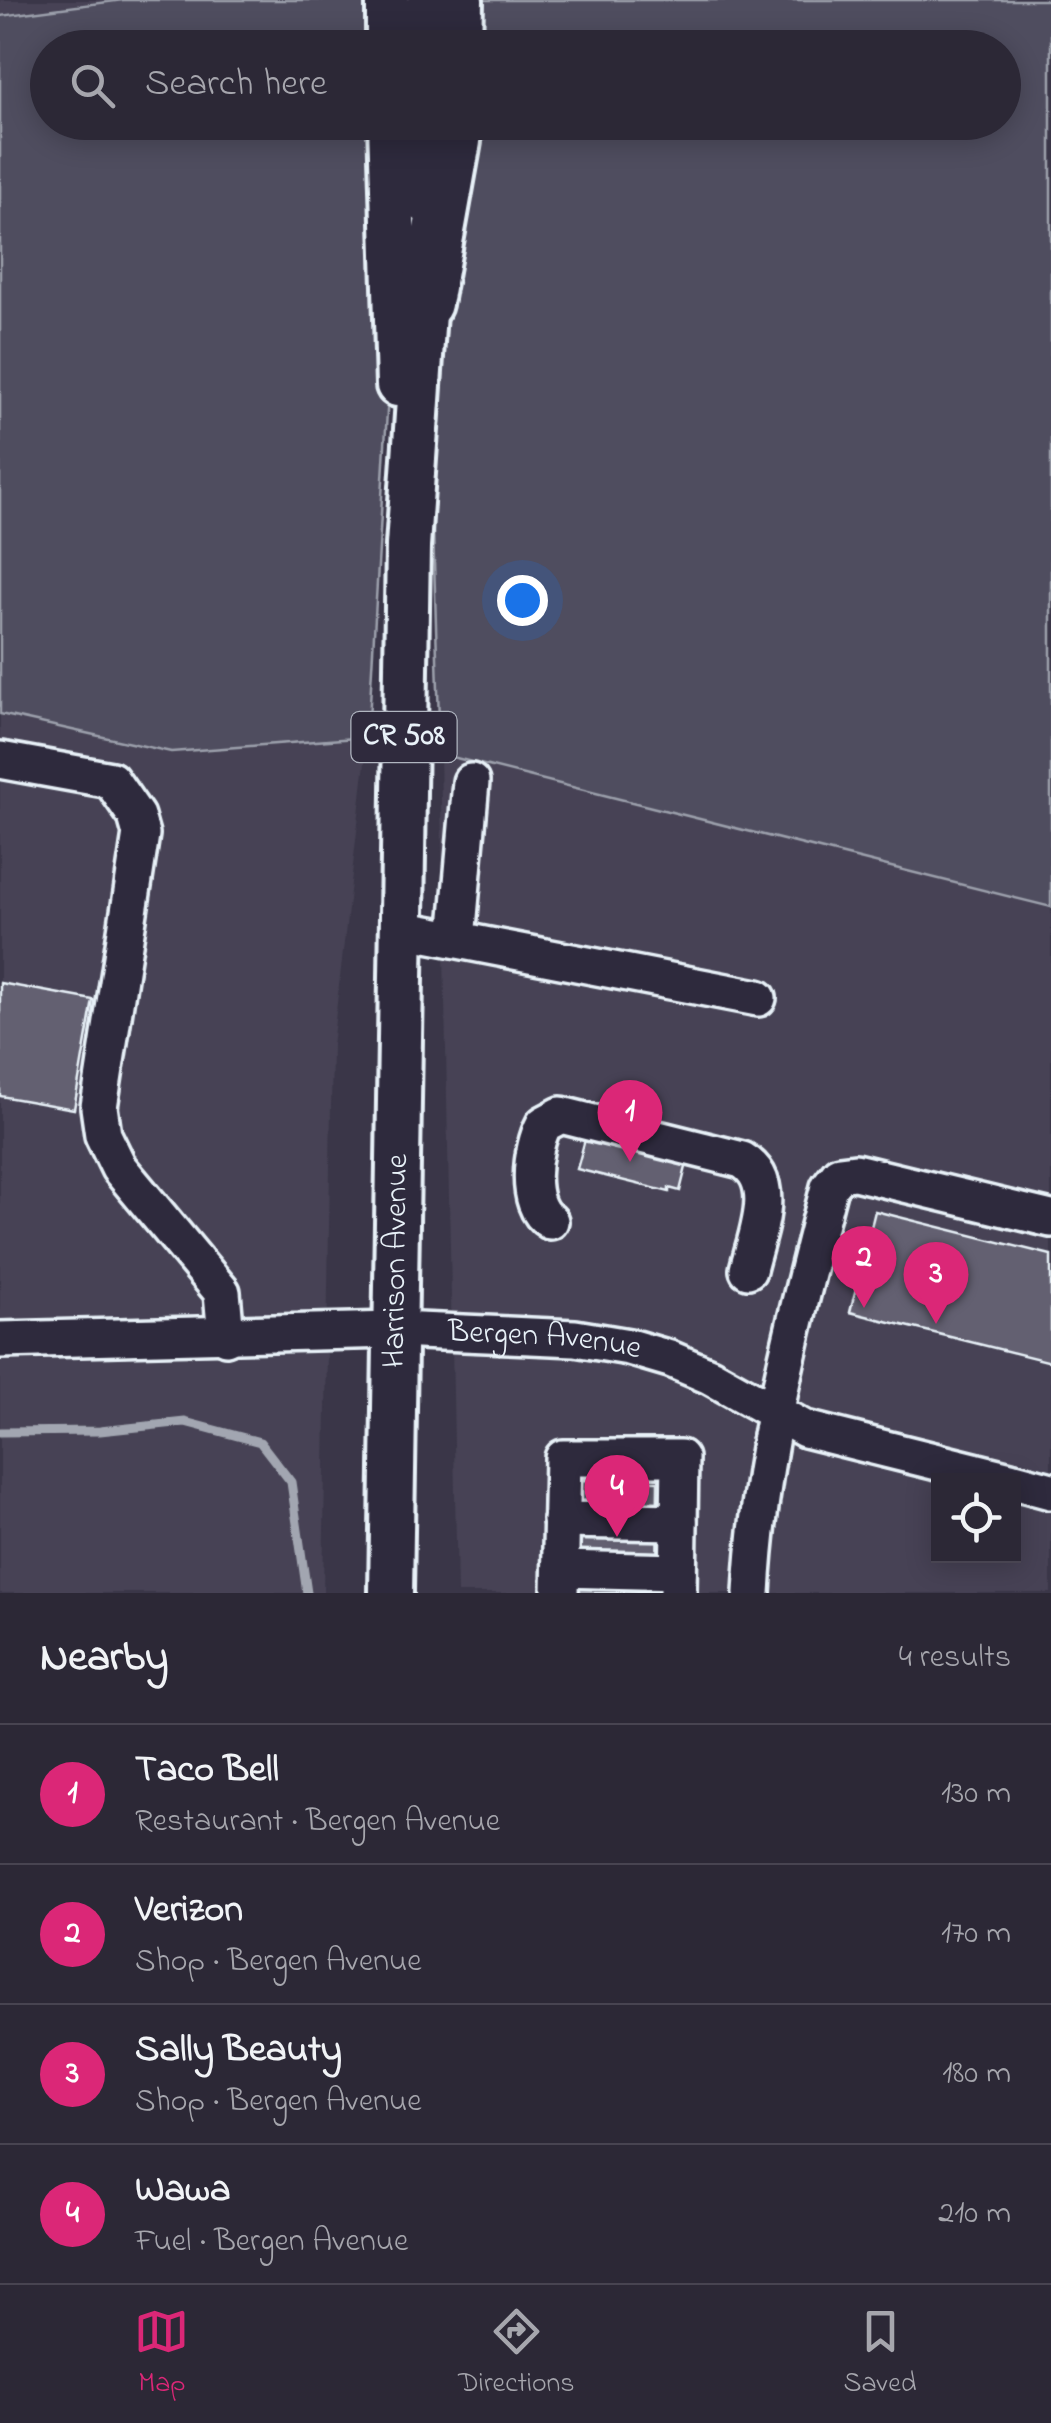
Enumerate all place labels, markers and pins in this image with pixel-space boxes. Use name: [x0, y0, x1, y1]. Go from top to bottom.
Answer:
pin: 1: [598, 1080, 662, 1162]
pin: 2: [832, 1226, 896, 1308]
pin: 3: [904, 1242, 968, 1324]
pin: 4: [584, 1454, 650, 1537]

